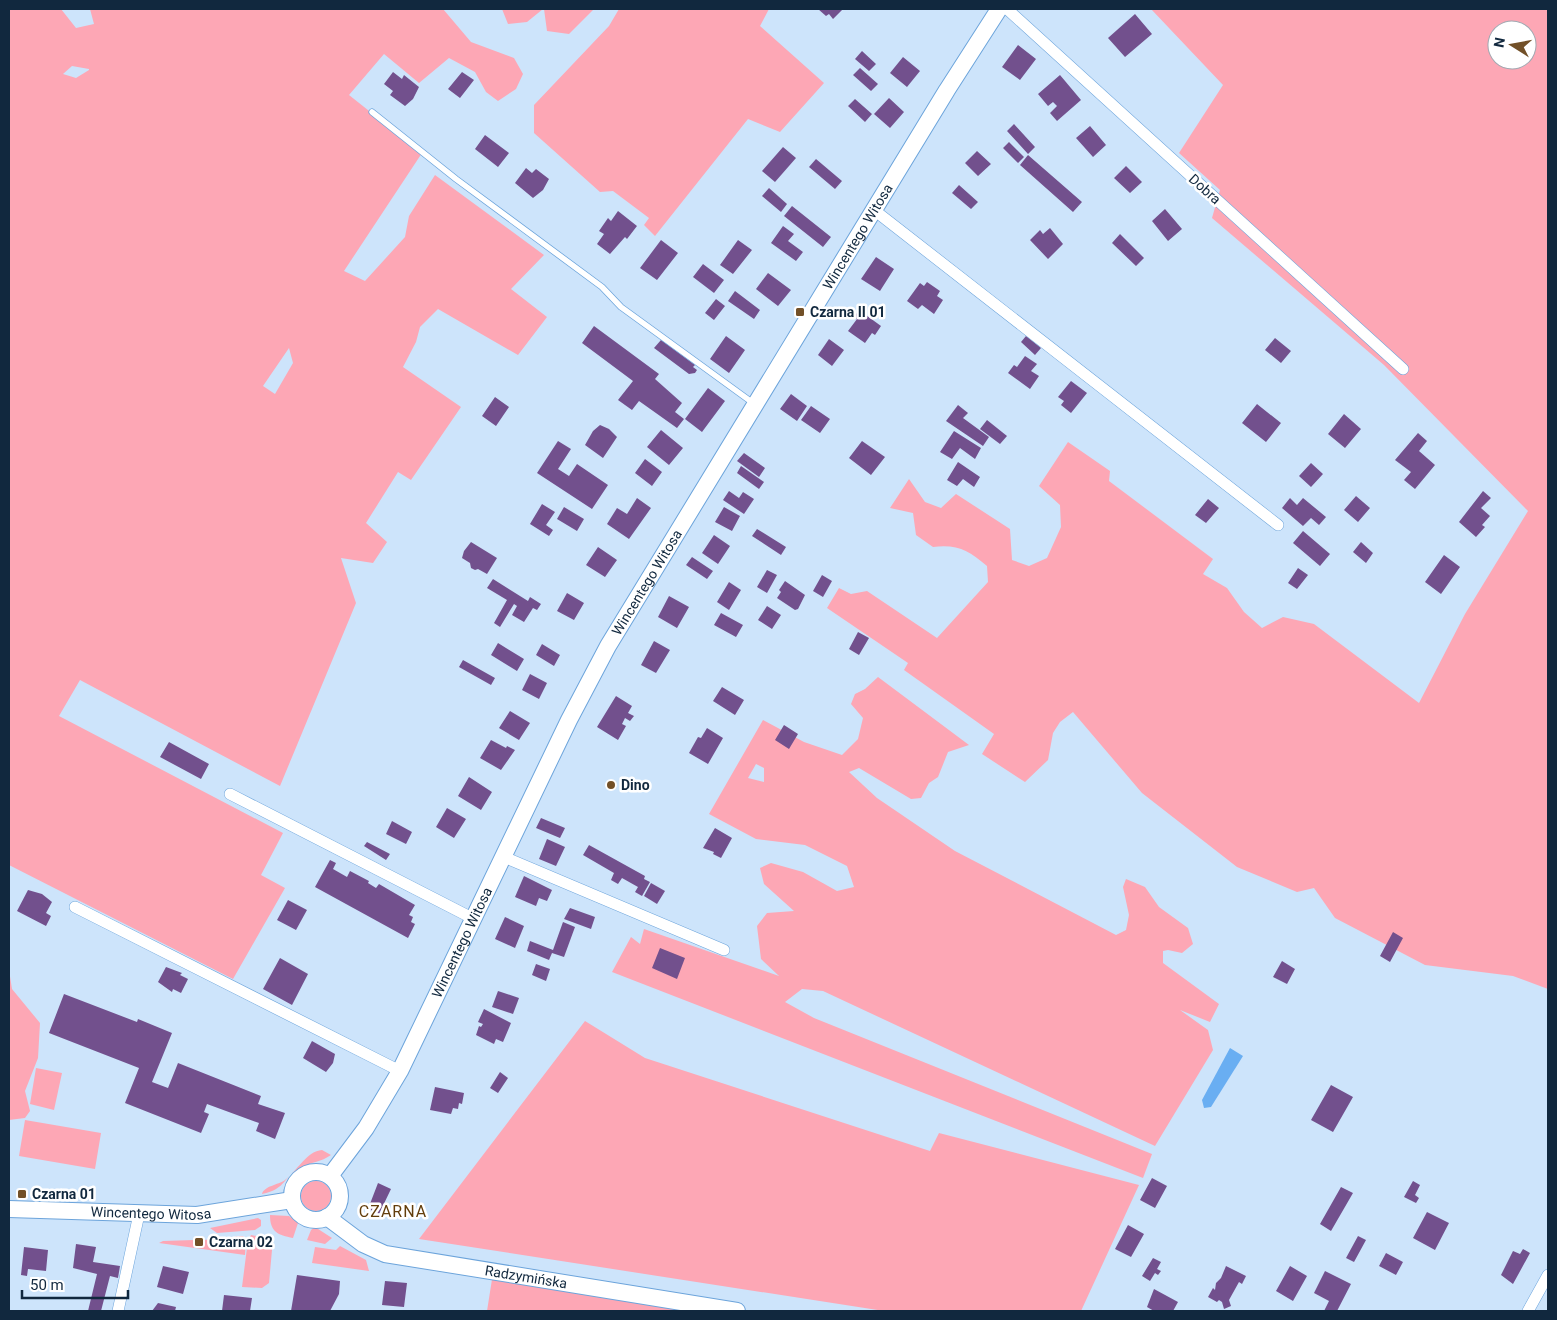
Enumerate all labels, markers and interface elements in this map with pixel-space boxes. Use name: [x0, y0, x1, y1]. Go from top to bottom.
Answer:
north arrow: [1487, 20, 1537, 70]
text: N: [1490, 36, 1508, 49]
street label: Dobra: [1186, 171, 1224, 207]
street label: Wincentego Witosa: [819, 181, 896, 292]
place label: Czarna II 01: [810, 304, 885, 320]
marker: Czarna II 01: [794, 306, 806, 318]
street label: Wincentego Witosa: [609, 527, 685, 638]
place label: Dino: [621, 777, 650, 793]
marker: Dino: [605, 779, 617, 791]
street label: Wincentego Witosa: [429, 885, 495, 1000]
place label: Czarna 01: [32, 1186, 96, 1202]
marker: Czarna 01: [16, 1188, 28, 1200]
district label: CZARNA: [359, 1202, 427, 1221]
street label: Wincentego Witosa: [90, 1204, 212, 1223]
place label: Czarna 02: [209, 1234, 273, 1250]
marker: Czarna 02: [193, 1236, 205, 1248]
street label: Radzymińska: [484, 1262, 568, 1291]
scale bar: [22, 1268, 129, 1300]
text: 50 m: [30, 1276, 64, 1294]

